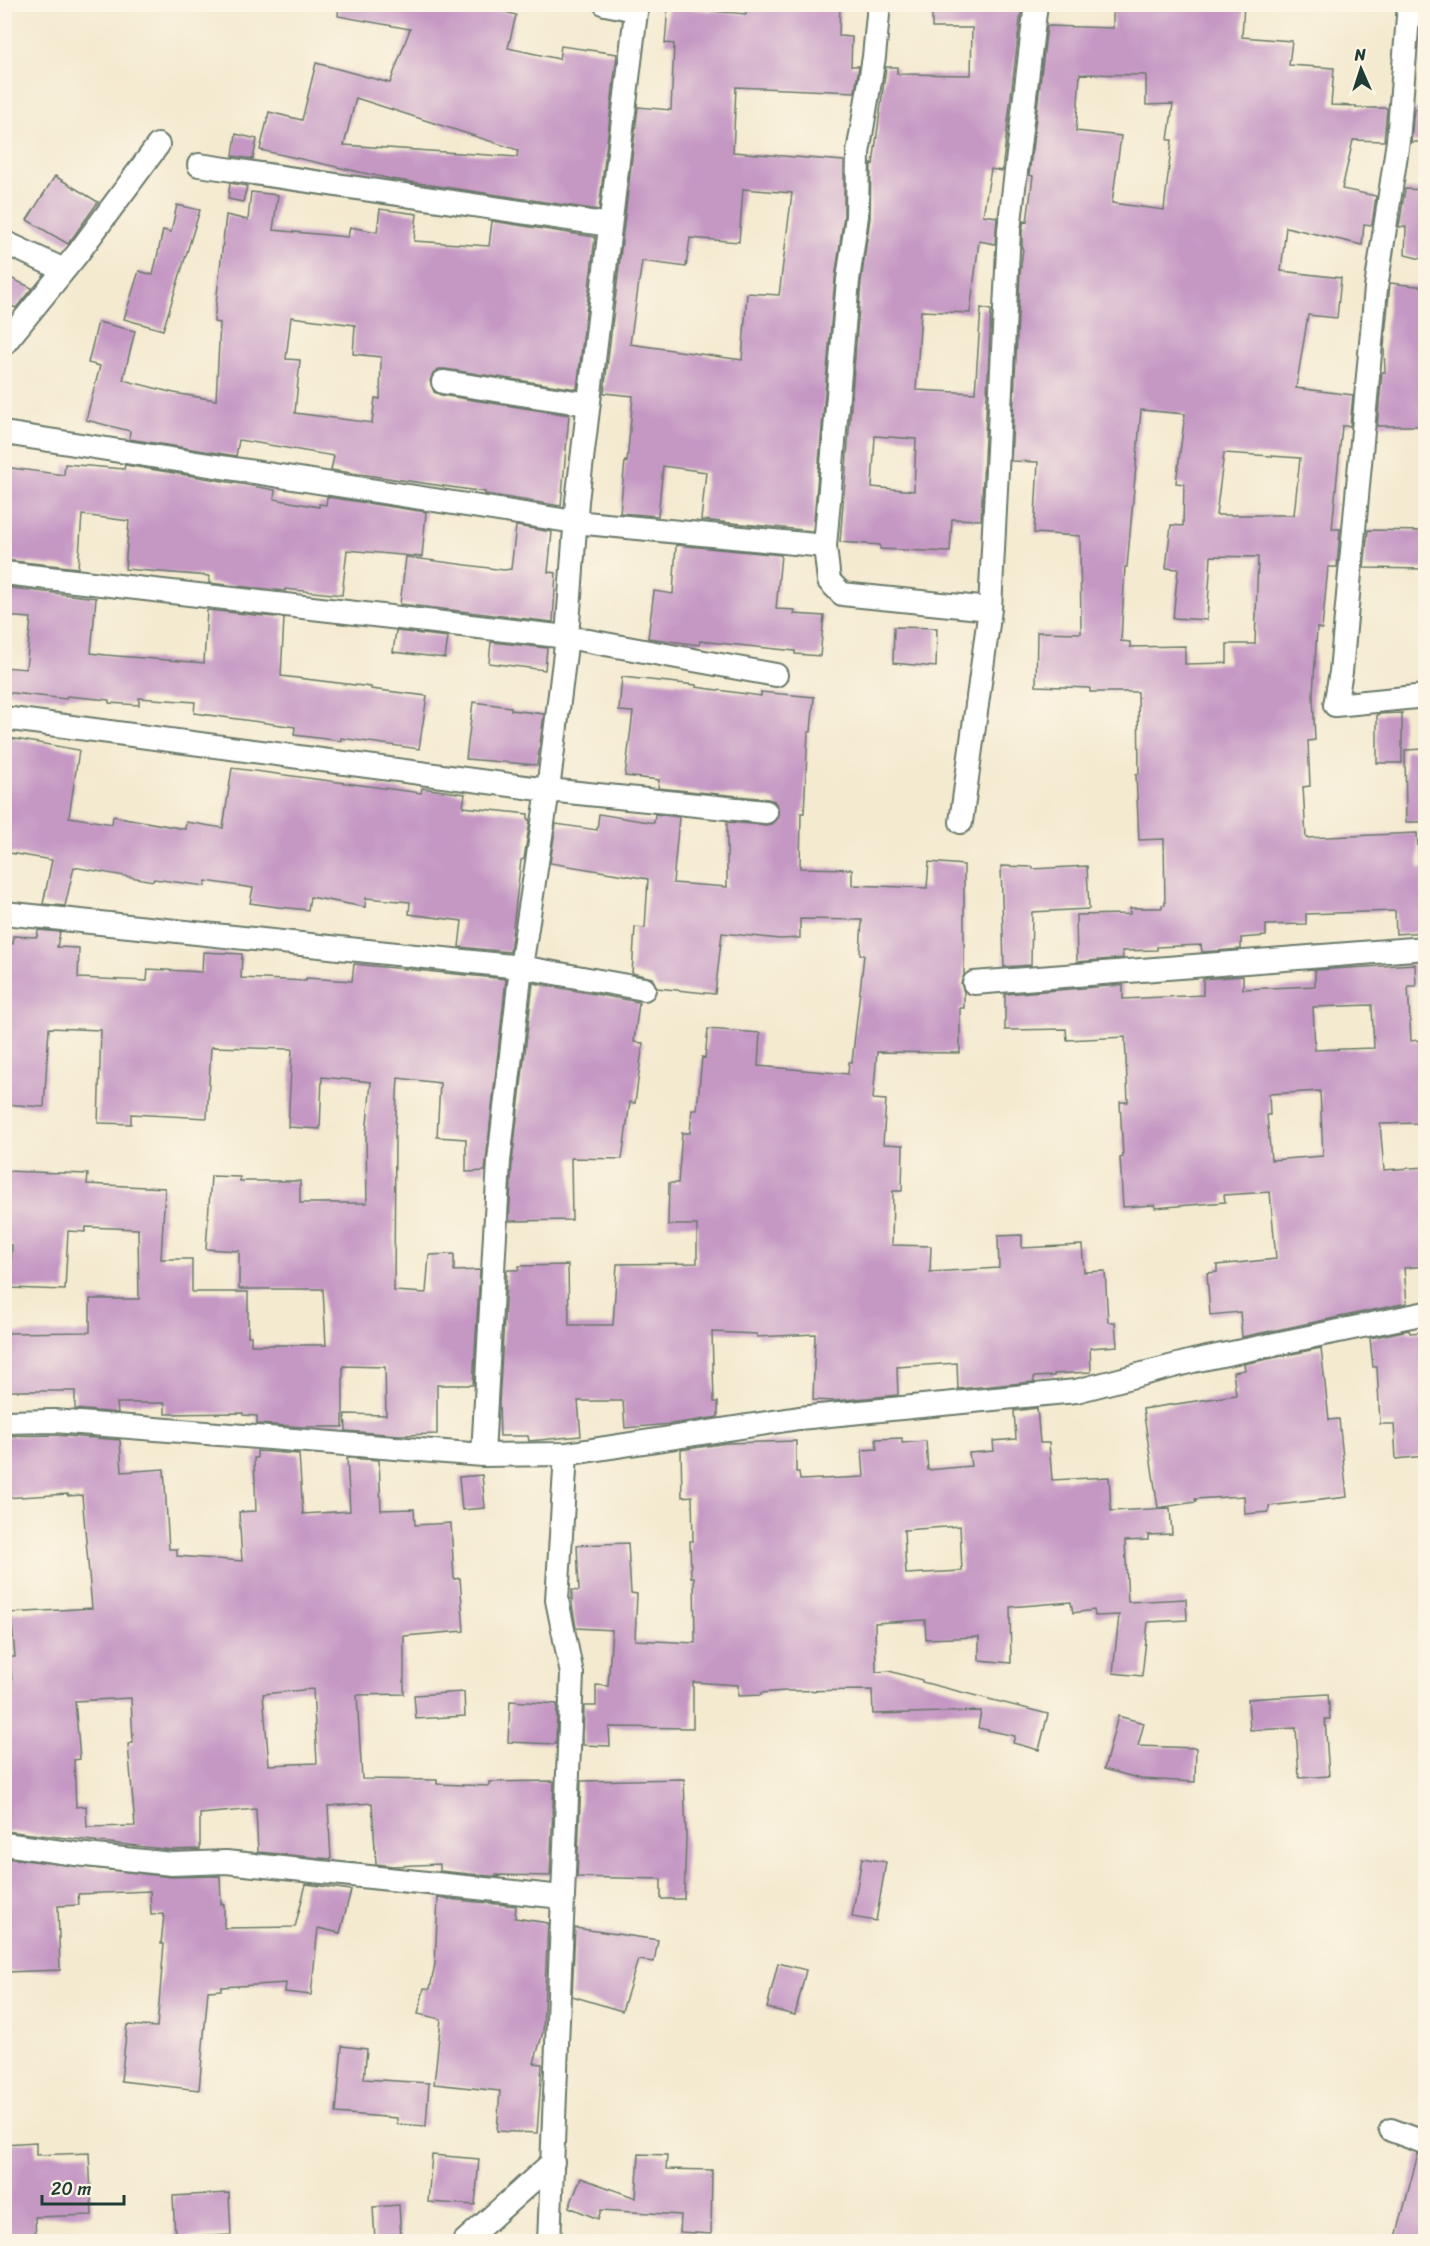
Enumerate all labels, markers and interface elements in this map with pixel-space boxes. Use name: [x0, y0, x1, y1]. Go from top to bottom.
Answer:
north arrow: [1331, 39, 1391, 99]
text: N: [1353, 40, 1367, 69]
scale bar: [42, 2168, 124, 2206]
text: 20 m: [51, 2173, 91, 2205]

